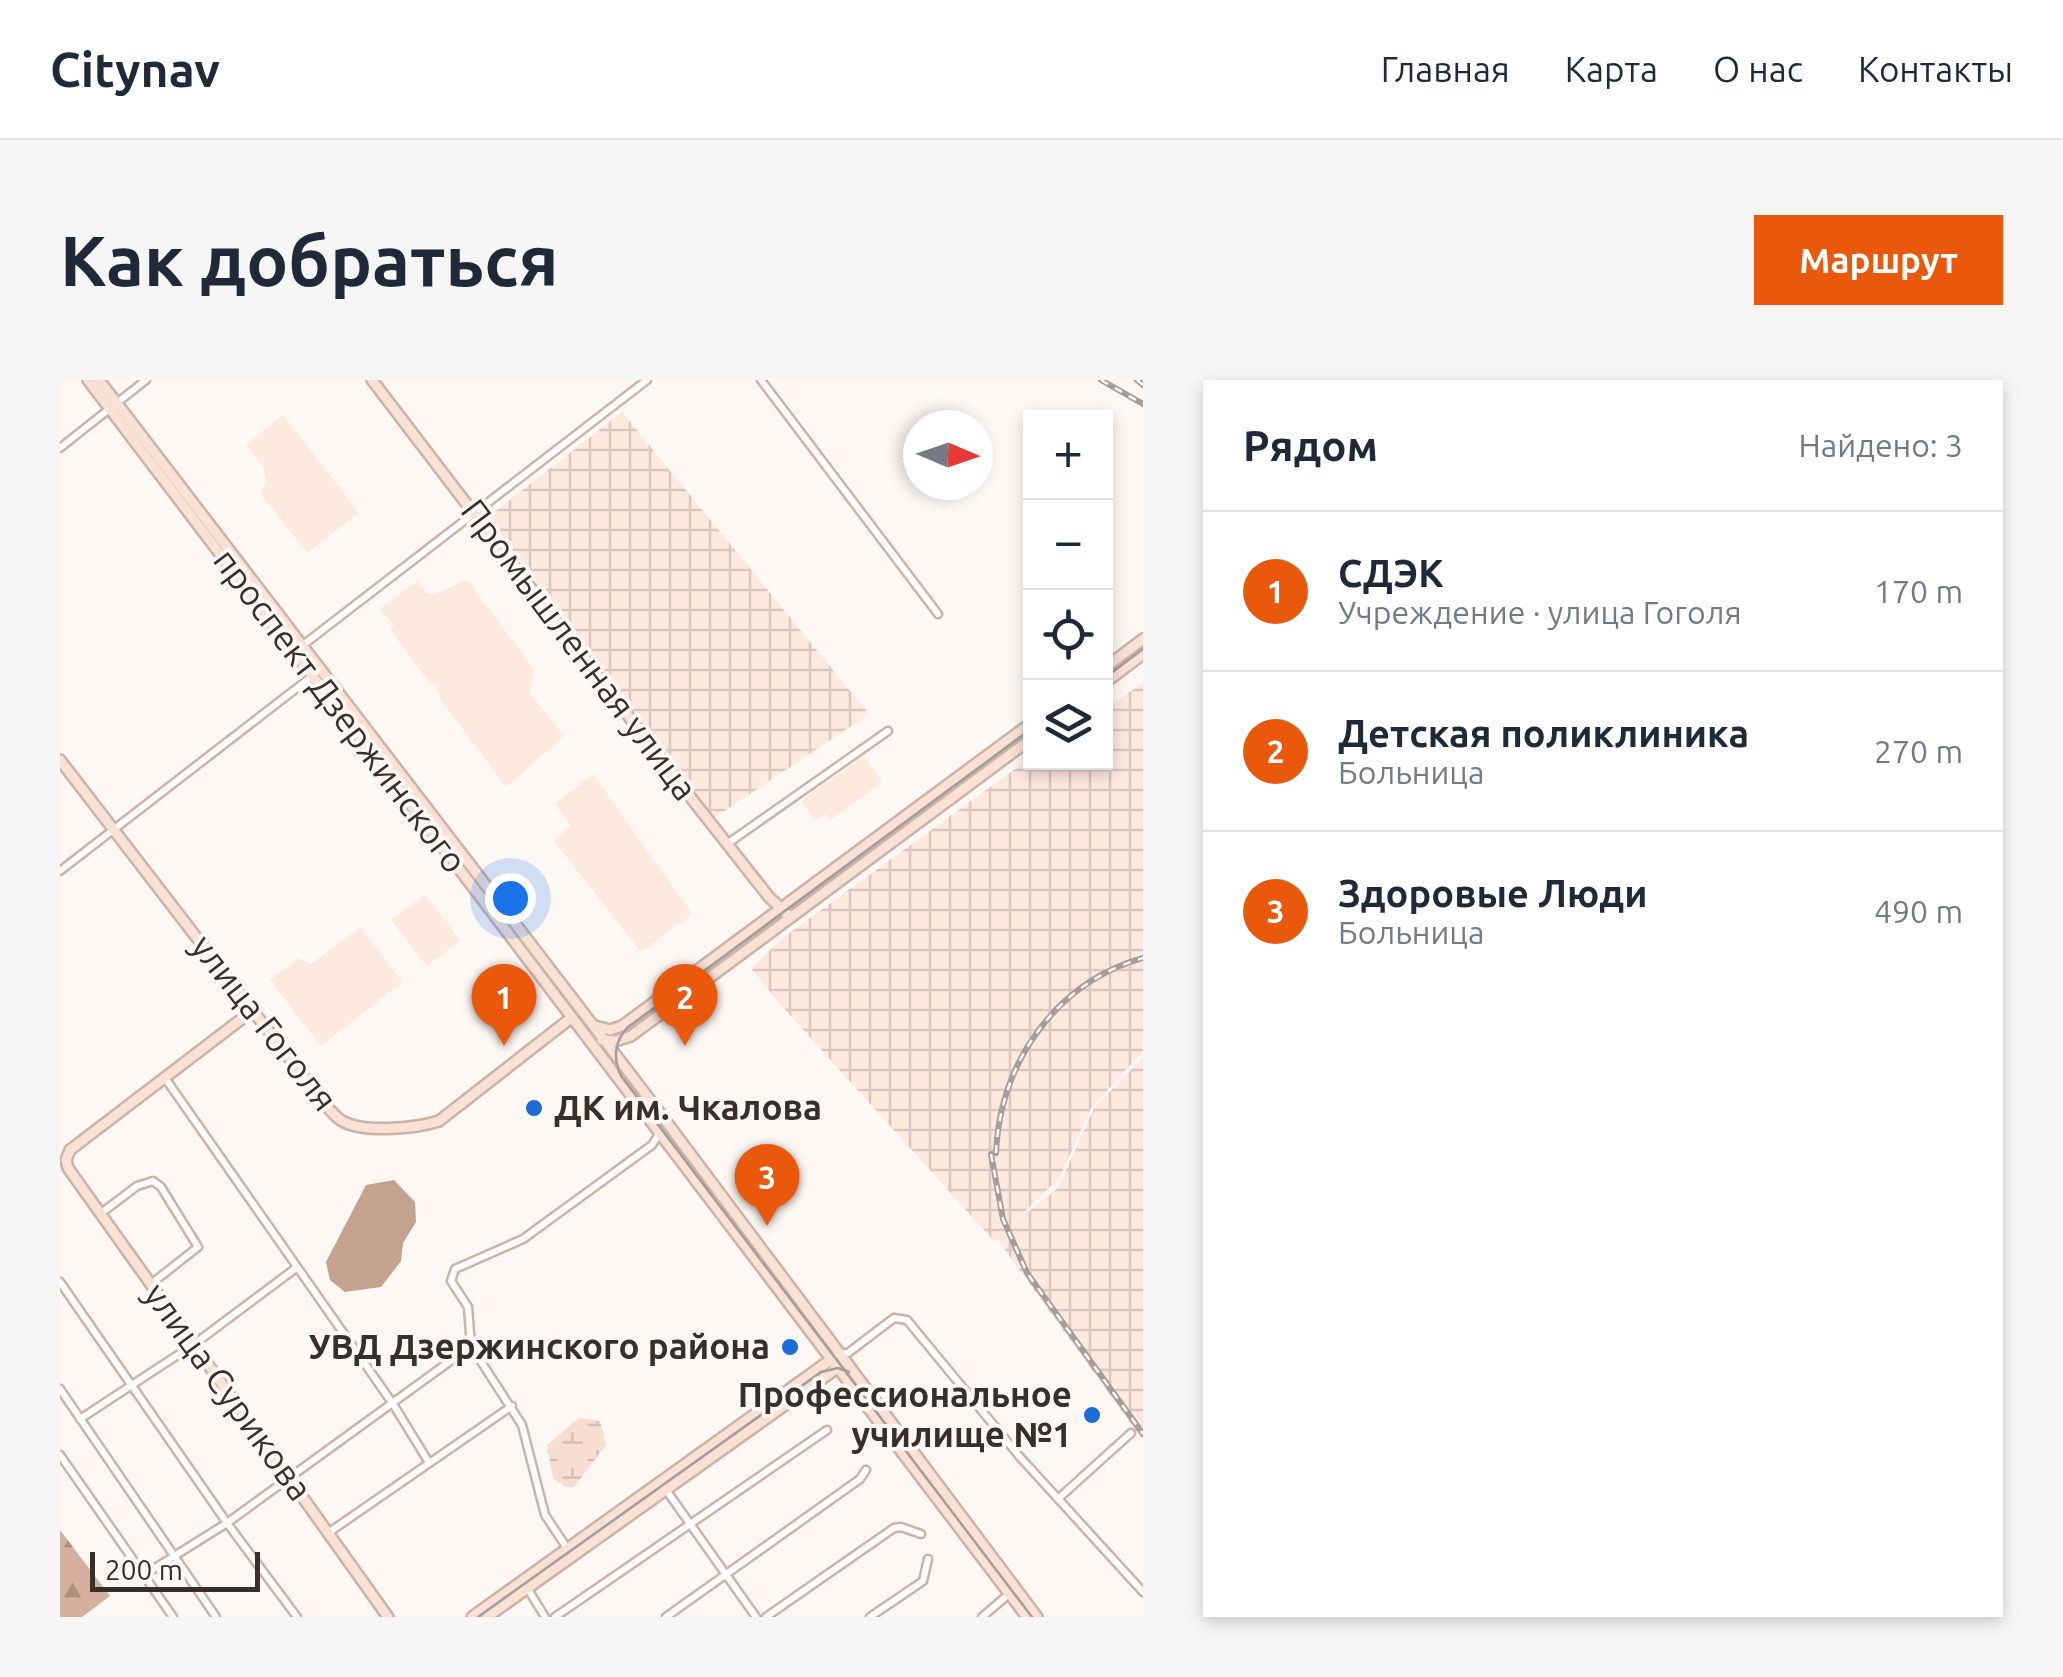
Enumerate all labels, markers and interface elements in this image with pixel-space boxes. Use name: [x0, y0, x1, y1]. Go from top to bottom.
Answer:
text: Citynav: [50, 42, 220, 96]
text: Главная: [1381, 49, 1510, 89]
text: Карта: [1565, 49, 1658, 89]
text: О нас: [1713, 49, 1803, 89]
text: Контакты: [1858, 49, 2013, 89]
button: Маршрут: [1754, 215, 2003, 305]
text: Как добраться: [60, 221, 559, 299]
north arrow: [903, 410, 993, 500]
map controls: [1023, 410, 1113, 770]
button: +: [1023, 410, 1113, 500]
text: Рядом: [1243, 422, 1378, 469]
text: Найдено: 3: [1798, 427, 1963, 463]
street label: Промышленная улица: [454, 491, 706, 808]
button: −: [1023, 500, 1113, 590]
street label: проспект Дзержинского: [206, 541, 476, 880]
text: СДЭК: [1338, 552, 1443, 594]
text: 1: [1266, 573, 1285, 609]
text: 170 m: [1874, 573, 1963, 609]
button: locate: [1023, 590, 1113, 680]
text: Учреждение · улица Гоголя: [1338, 594, 1742, 630]
button: layers: [1023, 680, 1113, 770]
text: Детская поликлиника: [1338, 712, 1749, 754]
text: 2: [1266, 733, 1285, 769]
text: 270 m: [1874, 733, 1963, 769]
text: Больница: [1338, 754, 1484, 790]
text: Здоровые Люди: [1338, 872, 1647, 914]
your location: [485, 873, 536, 924]
text: 3: [1266, 893, 1285, 929]
text: 490 m: [1874, 893, 1963, 929]
text: Больница: [1338, 914, 1484, 950]
street label: улица Гоголя: [184, 927, 346, 1118]
pin: 1: [472, 964, 536, 1046]
pin: 2: [652, 964, 718, 1046]
place label: ДК им. Чкалова: [554, 1087, 822, 1127]
marker: ДК им. Чкалова: [523, 1097, 545, 1119]
pin: 3: [734, 1144, 800, 1226]
street label: улица Сурикова: [137, 1275, 321, 1508]
place label: УВД Дзержинского района: [308, 1326, 770, 1366]
marker: УВД Дзержинского района: [779, 1336, 801, 1358]
place label: Профессиональное училище №1: [738, 1374, 1072, 1454]
marker: Профессиональное училище №1: [1081, 1404, 1103, 1426]
scale bar: [90, 1547, 260, 1592]
text: 200 m: [105, 1554, 183, 1585]

